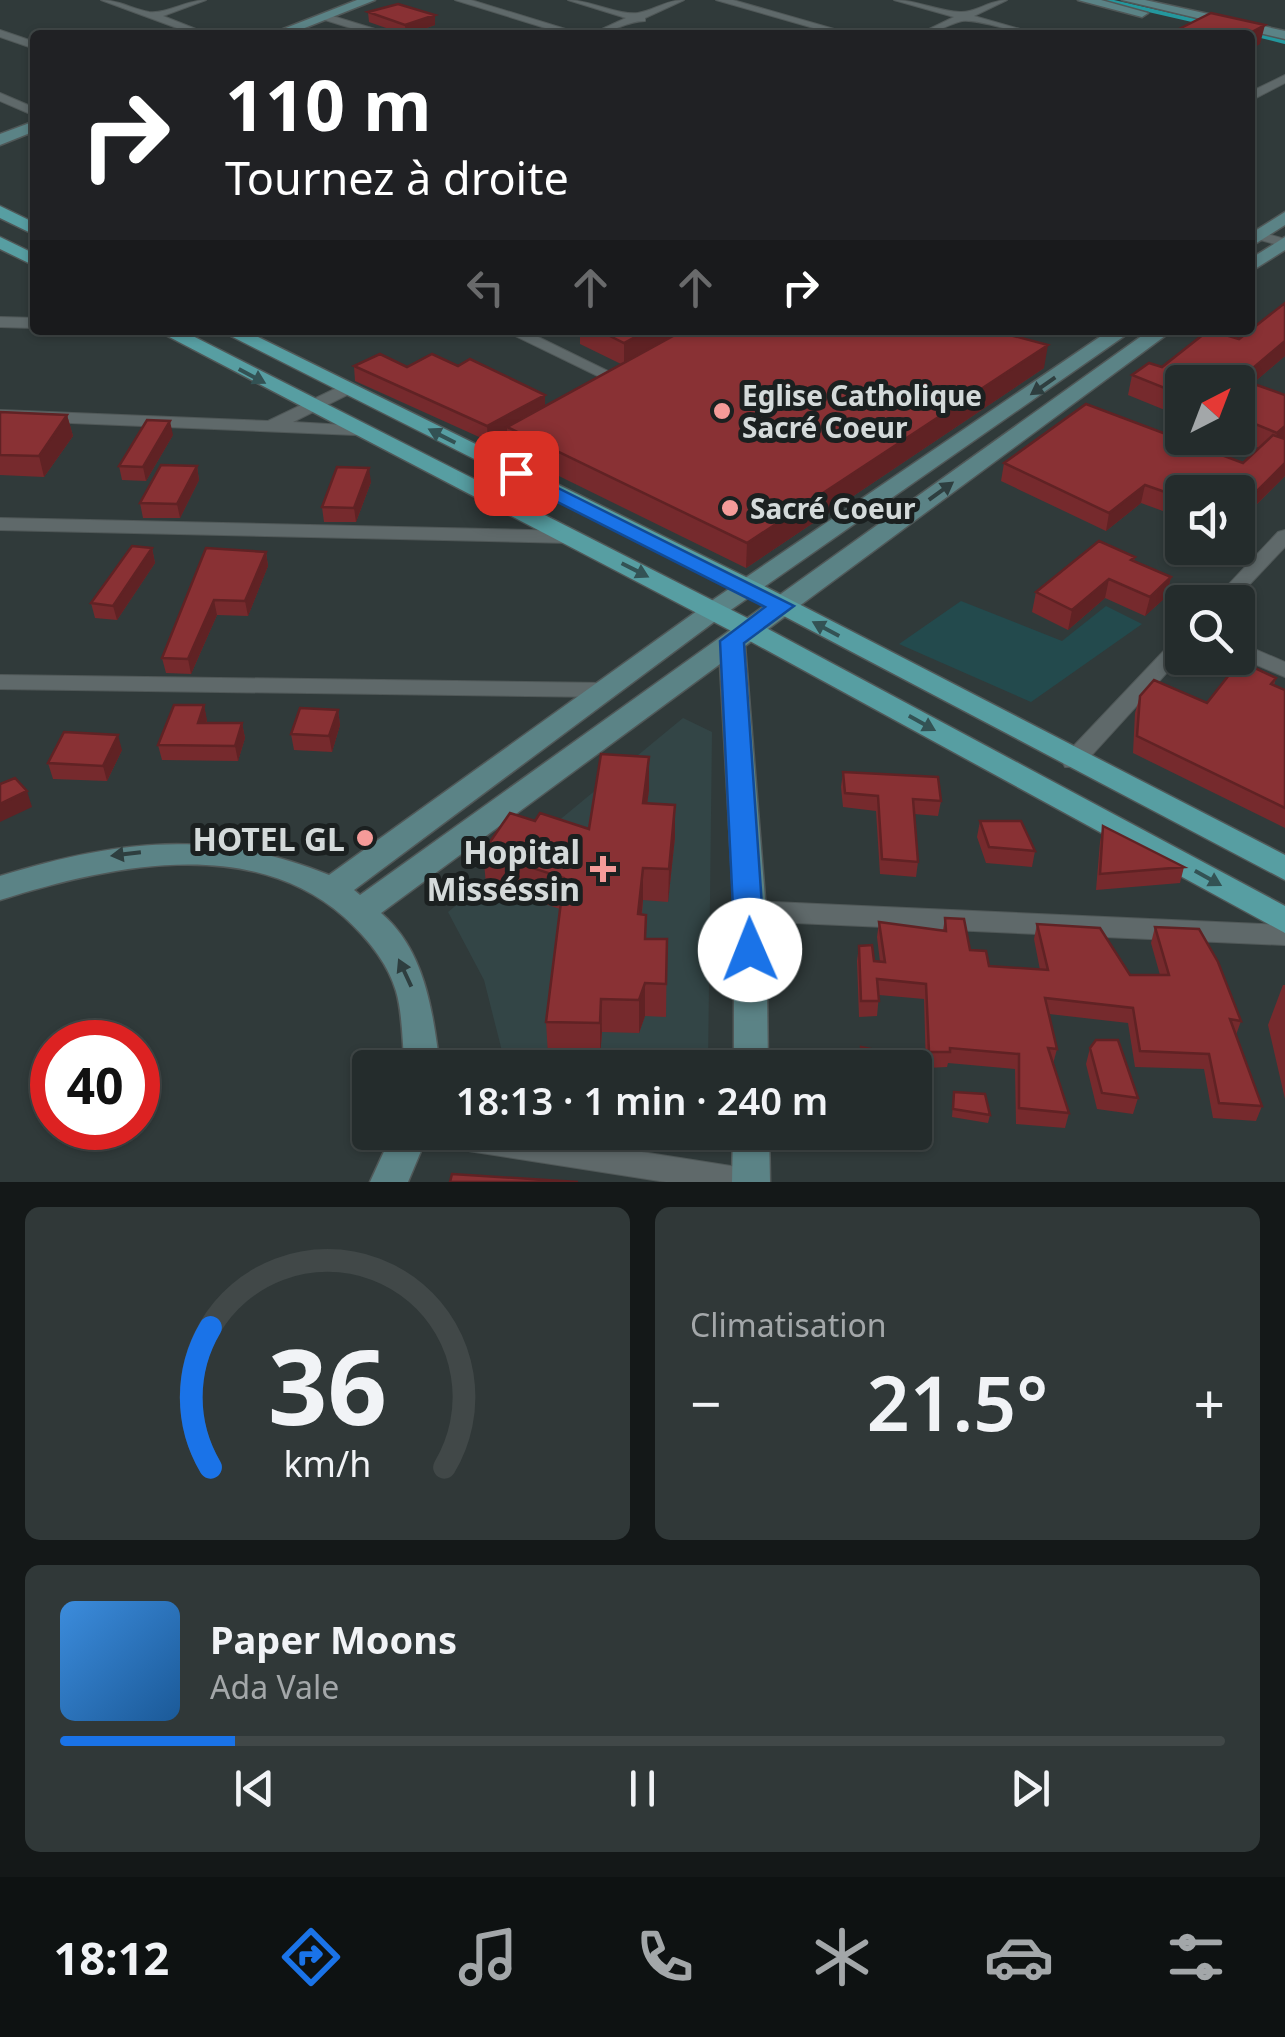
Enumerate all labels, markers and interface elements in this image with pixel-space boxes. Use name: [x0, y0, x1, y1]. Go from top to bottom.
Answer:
text: 110 m: [225, 56, 432, 152]
icon: right: [60, 70, 190, 200]
text: Tournez à droite: [225, 147, 569, 208]
icon: left: [458, 260, 513, 315]
icon: ahead: [563, 260, 618, 315]
icon: ahead: [668, 260, 723, 315]
icon: right: [773, 260, 828, 315]
north arrow: [1165, 365, 1255, 455]
map controls: [1165, 365, 1255, 675]
one-way arrow: [237, 368, 266, 385]
place label: Eglise Catholique Sacré Coeur: [742, 376, 982, 446]
one-way arrow: [1030, 376, 1057, 395]
marker: Eglise Catholique Sacré Coeur: [711, 400, 733, 422]
one-way arrow: [428, 428, 457, 445]
pin: [474, 431, 559, 516]
icon: arrive: [489, 446, 544, 501]
button: sound: [1165, 475, 1255, 565]
one-way arrow: [928, 481, 954, 501]
place label: Sacré Coeur: [750, 489, 916, 527]
marker: Sacré Coeur: [719, 497, 741, 519]
one-way arrow: [621, 561, 650, 578]
button: search: [1165, 585, 1255, 675]
one-way arrow: [812, 621, 841, 638]
one-way arrow: [908, 714, 936, 732]
place label: HOTEL GL: [193, 817, 345, 860]
marker: HOTEL GL: [354, 827, 376, 849]
place label: Hopital Misséssin: [427, 830, 580, 910]
one-way arrow: [110, 846, 141, 862]
marker: Hopital Misséssin: [590, 856, 616, 882]
one-way arrow: [1193, 870, 1222, 887]
position arrow: [698, 898, 802, 1002]
one-way arrow: [396, 958, 413, 987]
speed limit sign: 40: [30, 1020, 160, 1150]
text: 18:13 · 1 min · 240 m: [456, 1074, 828, 1126]
text: Climatisation: [690, 1303, 887, 1346]
text: 36: [268, 1314, 387, 1455]
text: 21.5°: [867, 1351, 1048, 1453]
text: −: [690, 1365, 721, 1440]
text: +: [1194, 1365, 1225, 1440]
text: km/h: [284, 1439, 371, 1487]
text: Paper Moons: [210, 1613, 457, 1665]
text: Ada Vale: [210, 1665, 339, 1708]
icon: previous: [227, 1761, 282, 1816]
icon: pause: [615, 1761, 670, 1816]
icon: next: [1003, 1761, 1058, 1816]
icon: directions: [276, 1922, 346, 1992]
icon: music: [453, 1922, 523, 1992]
icon: phone: [630, 1922, 700, 1992]
icon: climate: [807, 1922, 877, 1992]
icon: car: [984, 1922, 1054, 1992]
icon: filters: [1161, 1922, 1231, 1992]
text: 18:12: [54, 1927, 169, 1988]

